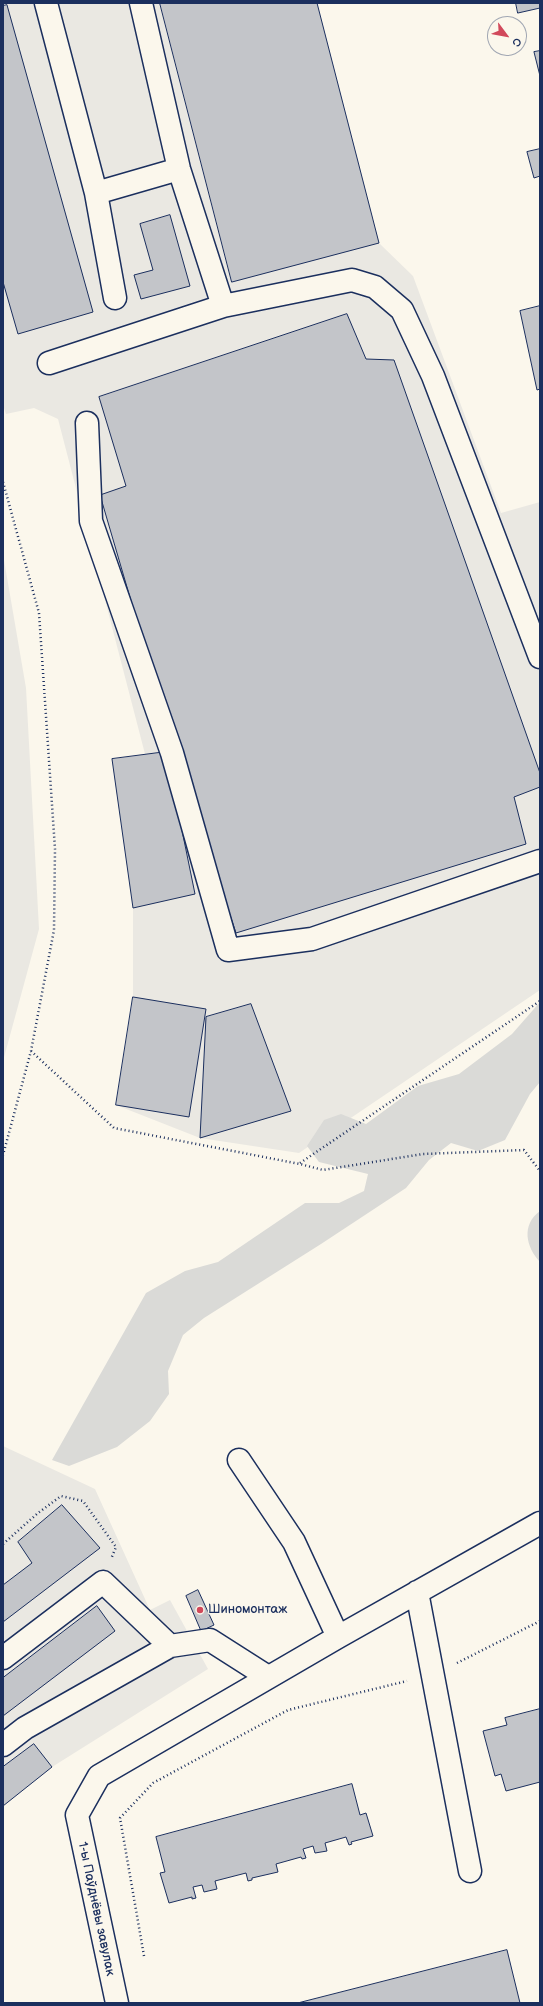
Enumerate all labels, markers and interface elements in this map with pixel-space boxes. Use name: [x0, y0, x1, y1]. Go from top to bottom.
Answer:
north arrow: [487, 16, 527, 56]
text: С: [509, 35, 524, 49]
place label: Шиномонтаж: [208, 1602, 287, 1618]
marker: Шиномонтаж: [195, 1605, 205, 1615]
street label: 1-ы Паўднёвы завулак: [74, 1840, 118, 1978]

